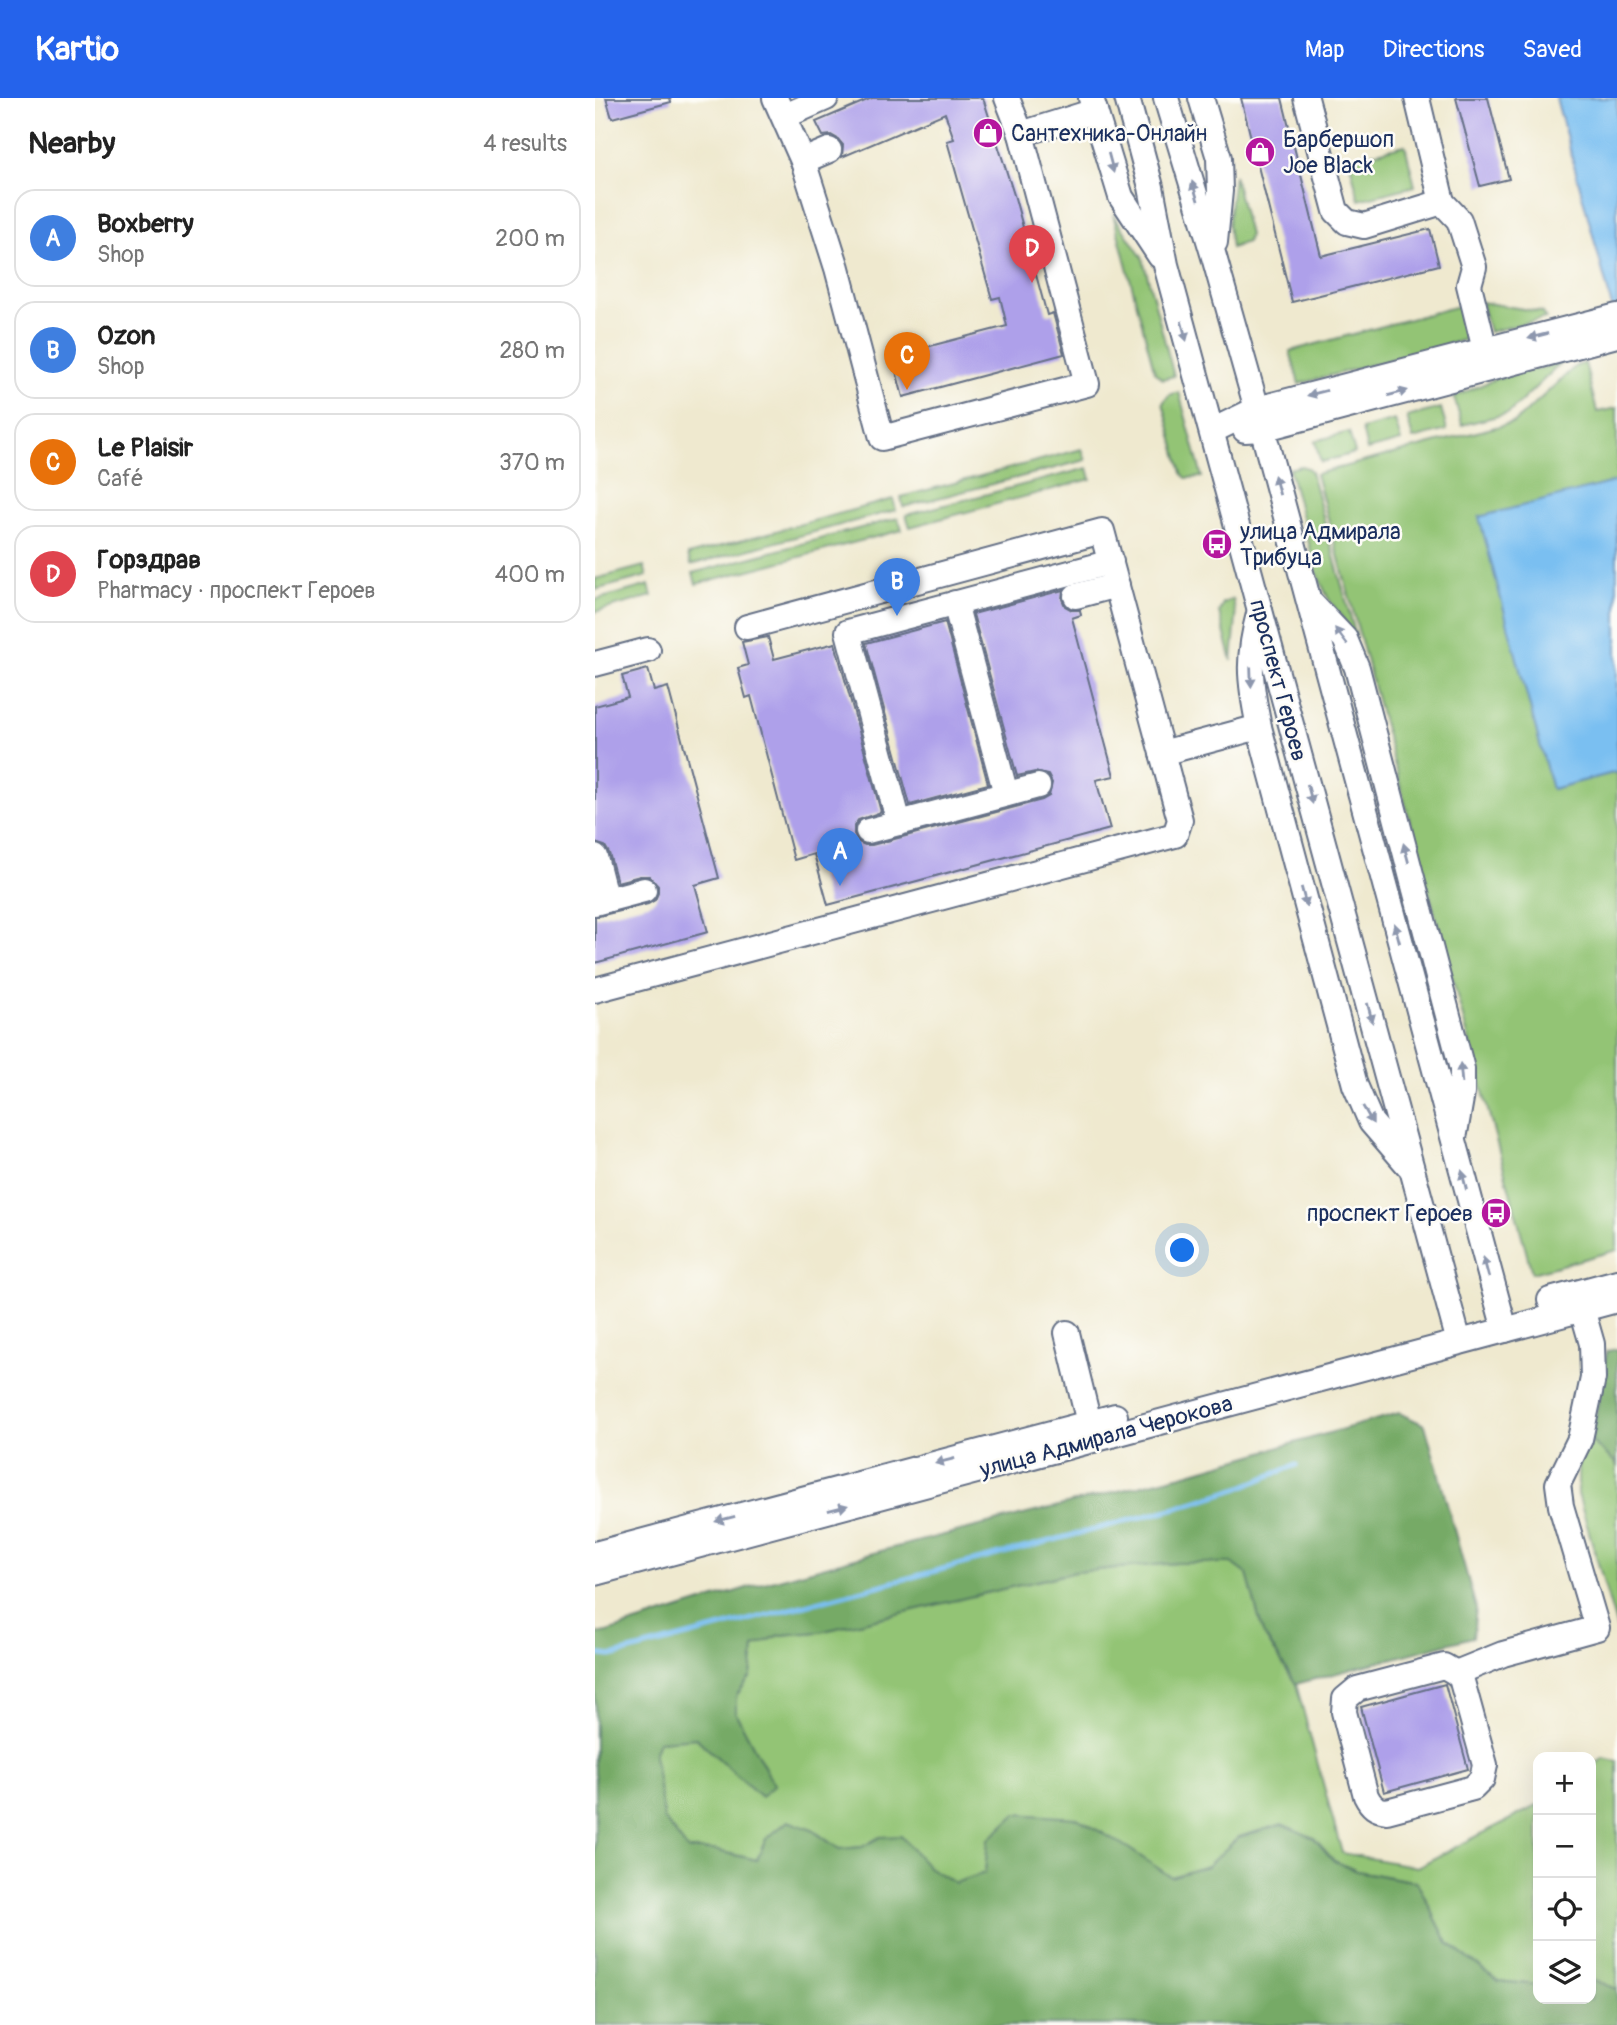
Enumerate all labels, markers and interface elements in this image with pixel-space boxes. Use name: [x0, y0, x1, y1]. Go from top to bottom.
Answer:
text: Kartio: [35, 29, 119, 70]
text: Map: [1305, 35, 1345, 64]
text: Directions: [1383, 35, 1484, 64]
text: Saved: [1522, 35, 1582, 64]
shop icon: Сантехника-Онлайн: [971, 116, 1005, 150]
place label: Сантехника-Онлайн: [1011, 119, 1207, 148]
text: Nearby: [28, 125, 115, 162]
place label: Барбершоп Joe Black: [1283, 125, 1394, 180]
text: 4 results: [483, 129, 567, 158]
shop icon: Барбершоп Joe Black: [1243, 135, 1277, 169]
one-way arrow: [1106, 153, 1116, 174]
one-way arrow: [1189, 180, 1199, 201]
text: Boxberry: [97, 208, 194, 240]
text: A: [46, 224, 60, 253]
text: 200 m: [495, 224, 565, 253]
pin: D: [1009, 225, 1055, 283]
text: Shop: [97, 240, 145, 269]
text: Ozon: [97, 320, 155, 352]
one-way arrow: [1180, 321, 1190, 342]
one-way arrow: [1526, 331, 1548, 342]
pin: C: [884, 332, 930, 390]
text: B: [46, 336, 60, 365]
text: 280 m: [499, 336, 565, 365]
text: Shop: [97, 352, 145, 381]
one-way arrow: [1387, 387, 1409, 398]
one-way arrow: [1306, 388, 1328, 399]
text: Le Plaisir: [97, 432, 193, 464]
text: C: [46, 448, 60, 477]
text: 370 m: [499, 448, 565, 477]
text: Café: [97, 464, 143, 493]
one-way arrow: [1271, 474, 1282, 496]
place label: улица Адмирала Трибуца: [1239, 517, 1401, 572]
bus stop icon: улица Адмирала Трибуца: [1200, 527, 1234, 561]
text: Горздрав: [97, 544, 201, 576]
pin: B: [874, 558, 920, 616]
text: D: [46, 560, 60, 589]
text: 400 m: [495, 560, 565, 589]
text: Pharmacy · проспект Героев: [97, 576, 376, 605]
street label: проспект Героев: [1243, 596, 1314, 764]
one-way arrow: [1334, 627, 1348, 646]
one-way arrow: [1245, 666, 1256, 688]
one-way arrow: [1305, 783, 1316, 805]
pin: A: [817, 828, 863, 886]
one-way arrow: [1400, 842, 1411, 864]
one-way arrow: [1300, 887, 1310, 908]
one-way arrow: [1391, 922, 1402, 944]
one-way arrow: [1365, 1003, 1375, 1024]
one-way arrow: [1455, 1062, 1466, 1084]
one-way arrow: [1362, 1105, 1374, 1124]
one-way arrow: [1458, 1169, 1469, 1191]
bus stop icon: проспект Героев: [1479, 1196, 1513, 1230]
place label: проспект Героев: [1307, 1199, 1473, 1228]
your location: [1165, 1233, 1199, 1267]
one-way arrow: [1481, 1256, 1491, 1277]
street label: улица Адмирала Черокова: [976, 1389, 1236, 1484]
one-way arrow: [934, 1456, 956, 1467]
one-way arrow: [828, 1503, 849, 1513]
one-way arrow: [714, 1515, 735, 1525]
map controls: [1533, 1752, 1596, 2004]
button: +: [1533, 1752, 1596, 1815]
button: −: [1533, 1815, 1596, 1878]
button: locate: [1533, 1878, 1596, 1941]
button: layers: [1533, 1941, 1596, 2004]

